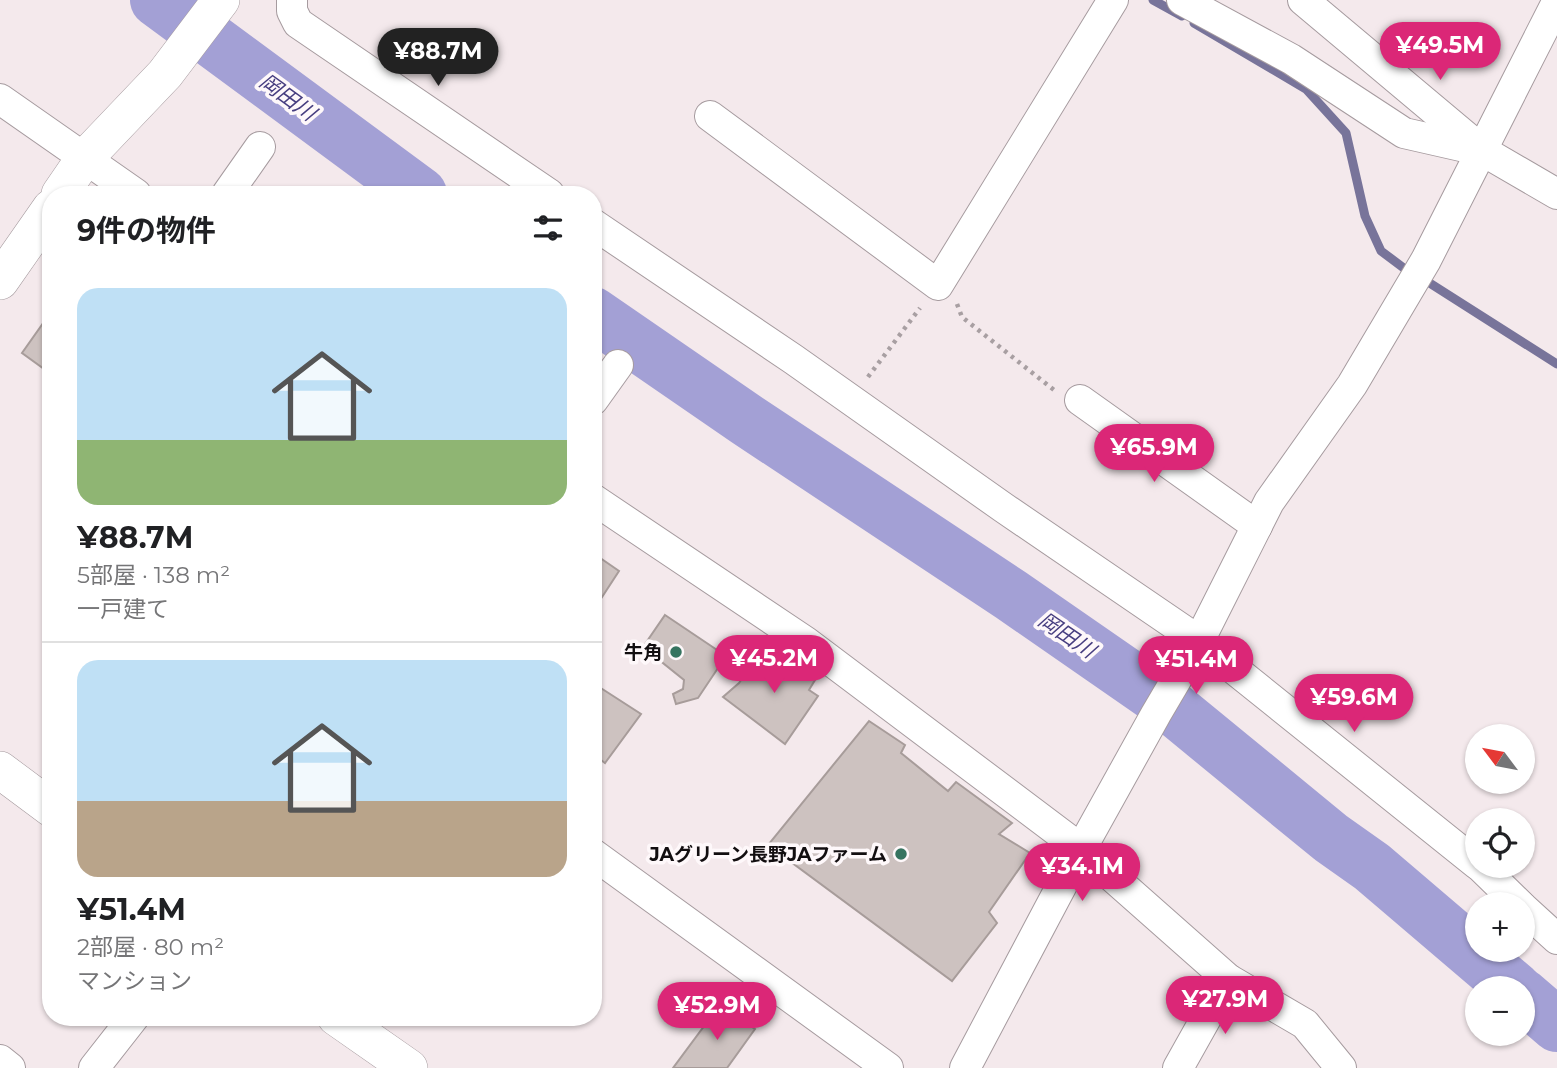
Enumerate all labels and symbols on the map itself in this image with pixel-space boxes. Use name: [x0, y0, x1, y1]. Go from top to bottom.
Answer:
pin: ¥49.5M: [1383, 22, 1497, 82]
pin: ¥88.7M: [381, 28, 495, 88]
water label: 岡田川: [255, 68, 322, 127]
pin: ¥65.9M: [1097, 424, 1211, 484]
water label: 岡田川: [1034, 607, 1102, 664]
pin: ¥45.2M: [717, 636, 831, 695]
pin: ¥51.4M: [1139, 636, 1253, 696]
place label: 牛角: [624, 641, 662, 664]
marker: 牛角: [668, 644, 684, 660]
pin: ¥59.6M: [1297, 674, 1411, 734]
north arrow: [1465, 724, 1535, 794]
place label: JAグリーン長野JAファーム: [648, 843, 887, 866]
pin: ¥34.1M: [1025, 844, 1139, 903]
marker: JAグリーン長野JAファーム: [893, 846, 909, 862]
pin: ¥27.9M: [1168, 976, 1282, 1036]
pin: ¥52.9M: [660, 982, 774, 1042]

